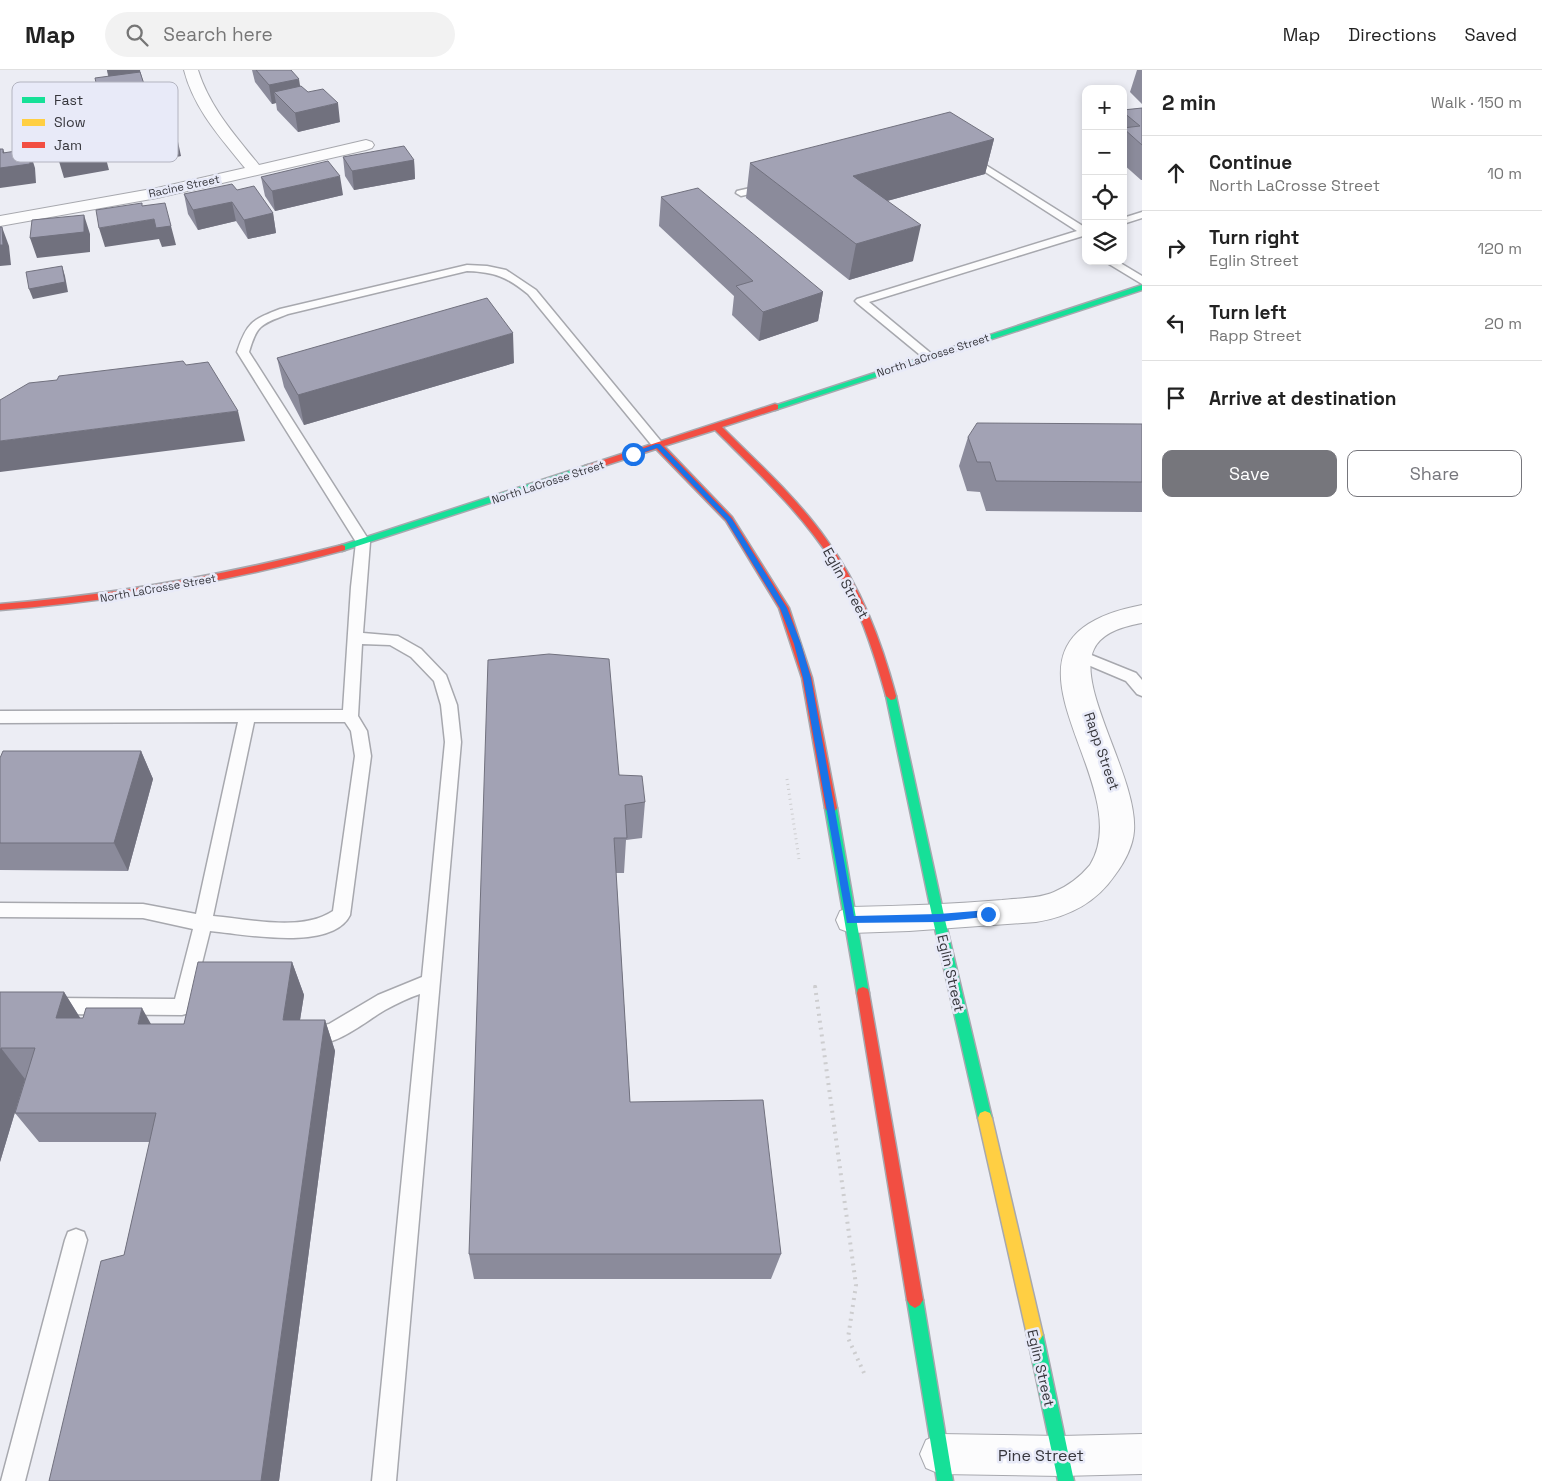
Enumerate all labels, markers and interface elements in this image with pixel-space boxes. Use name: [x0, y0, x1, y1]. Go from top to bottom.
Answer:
search box: [105, 12, 455, 57]
text: Map: [25, 19, 75, 50]
icon: search: [123, 21, 151, 49]
text: Search here: [163, 22, 273, 47]
text: Map: [1283, 23, 1320, 46]
text: Directions: [1348, 23, 1437, 46]
text: Saved: [1465, 23, 1517, 46]
legend: [12, 82, 178, 162]
map controls: [1082, 85, 1127, 265]
button: +: [1082, 85, 1127, 130]
text: 2 min: [1162, 89, 1216, 116]
text: Fast: [54, 91, 83, 109]
text: Walk · 150 m: [1431, 92, 1522, 113]
text: Slow: [54, 113, 86, 131]
button: −: [1082, 130, 1127, 175]
text: Jam: [54, 136, 82, 154]
text: Continue: [1209, 150, 1292, 175]
icon: ahead: [1162, 159, 1190, 187]
text: 10 m: [1487, 163, 1522, 184]
street label: Racine Street: [147, 172, 221, 200]
button: locate: [1082, 175, 1127, 220]
text: North LaCrosse Street: [1209, 175, 1380, 196]
button: layers: [1082, 220, 1127, 265]
text: Turn right: [1209, 225, 1299, 250]
icon: right: [1162, 234, 1190, 262]
text: 120 m: [1478, 238, 1522, 259]
text: Eglin Street: [1209, 250, 1299, 271]
text: Turn left: [1209, 300, 1287, 325]
icon: left: [1162, 309, 1190, 337]
text: 20 m: [1484, 313, 1522, 334]
text: Rapp Street: [1209, 325, 1302, 346]
street label: North LaCrosse Street: [875, 330, 991, 380]
icon: arrive: [1162, 384, 1190, 412]
text: Arrive at destination: [1209, 386, 1397, 411]
route start: [622, 443, 645, 466]
button: Save: [1162, 450, 1337, 497]
button: Share: [1347, 450, 1522, 497]
street label: North LaCrosse Street: [490, 457, 606, 507]
street label: Eglin Street: [819, 544, 873, 622]
street label: North LaCrosse Street: [99, 571, 217, 605]
street label: Rapp Street: [1080, 710, 1124, 792]
route end: [977, 903, 1000, 926]
street label: Eglin Street: [933, 933, 969, 1013]
street label: Eglin Street: [1023, 1328, 1059, 1408]
street label: Pine Street: [998, 1445, 1084, 1466]

